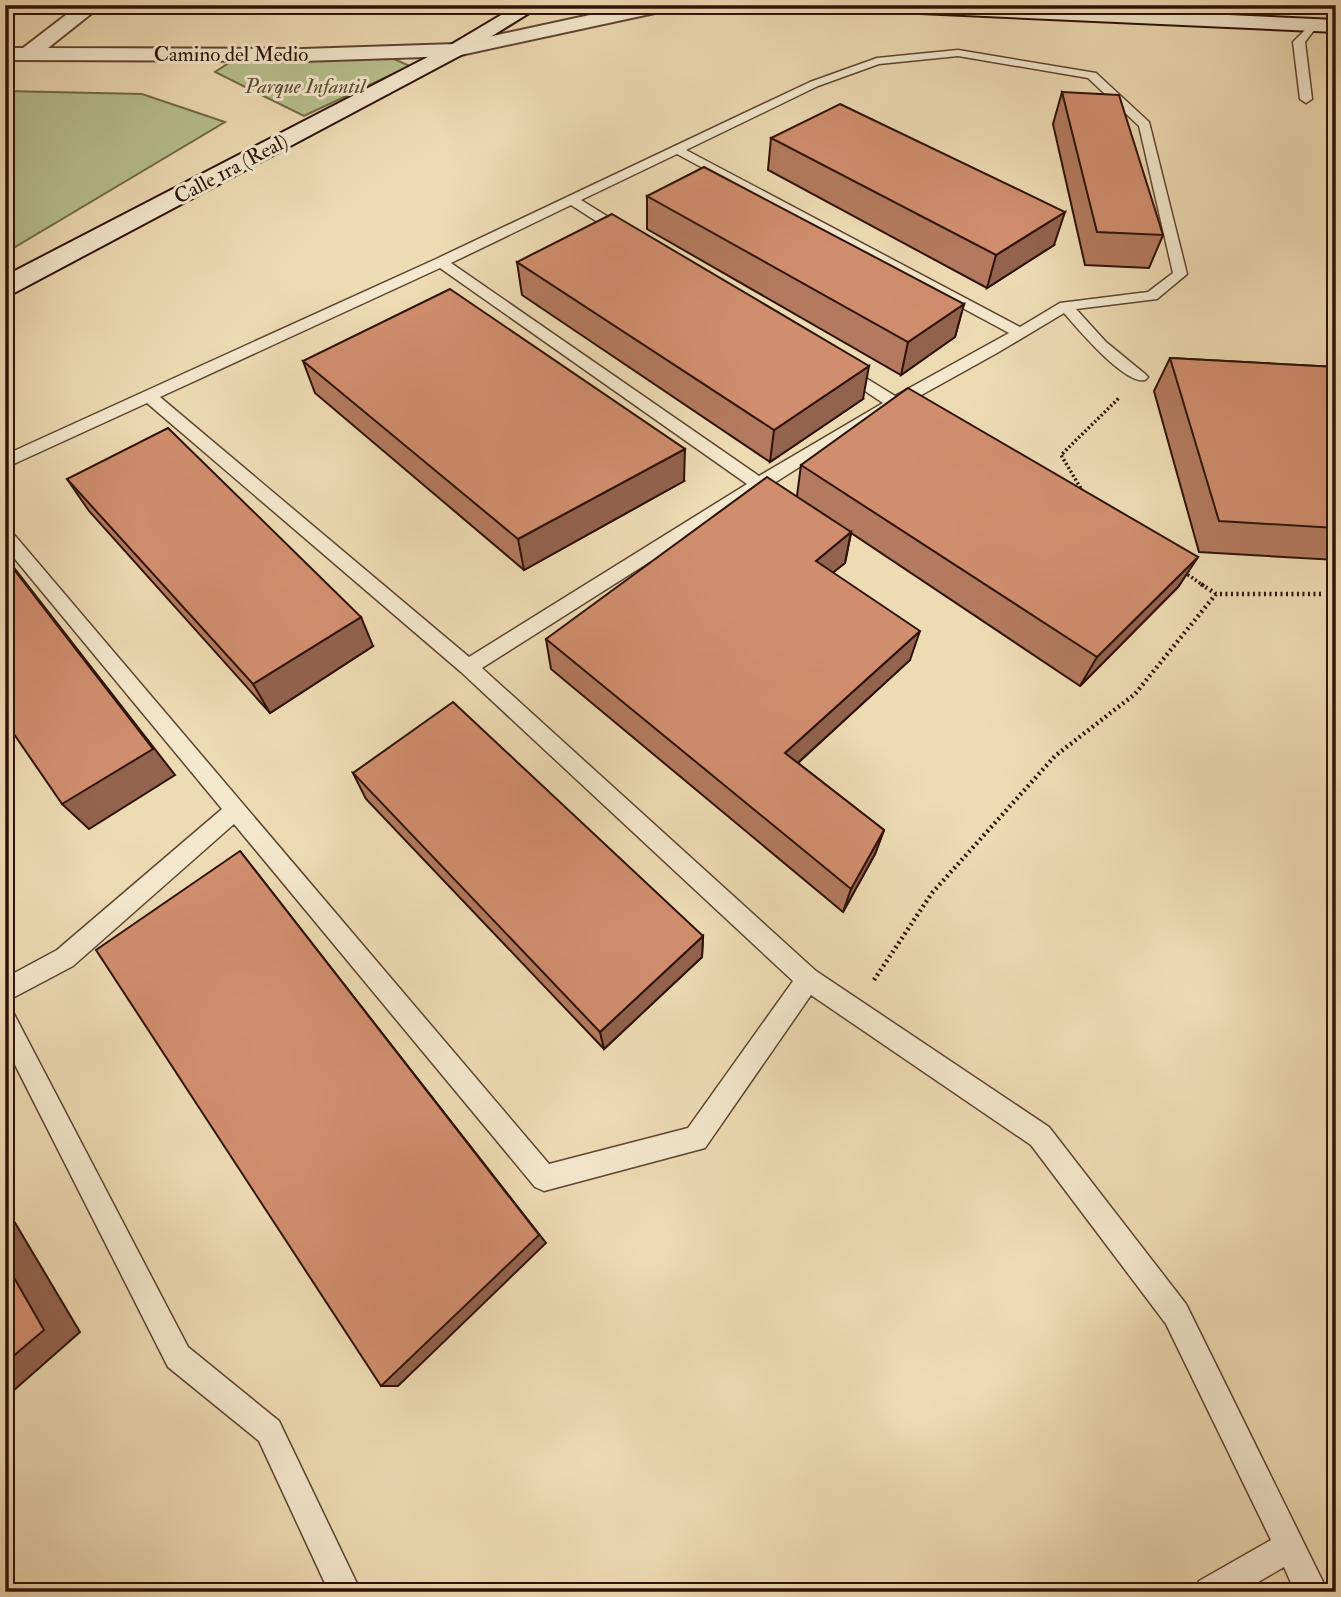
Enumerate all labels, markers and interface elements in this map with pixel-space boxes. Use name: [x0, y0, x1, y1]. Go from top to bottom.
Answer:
street label: Camino del Medio: [154, 41, 308, 68]
park label: Parque Infantil: [244, 73, 367, 100]
street label: Calle 1ra (Real): [169, 128, 293, 210]

